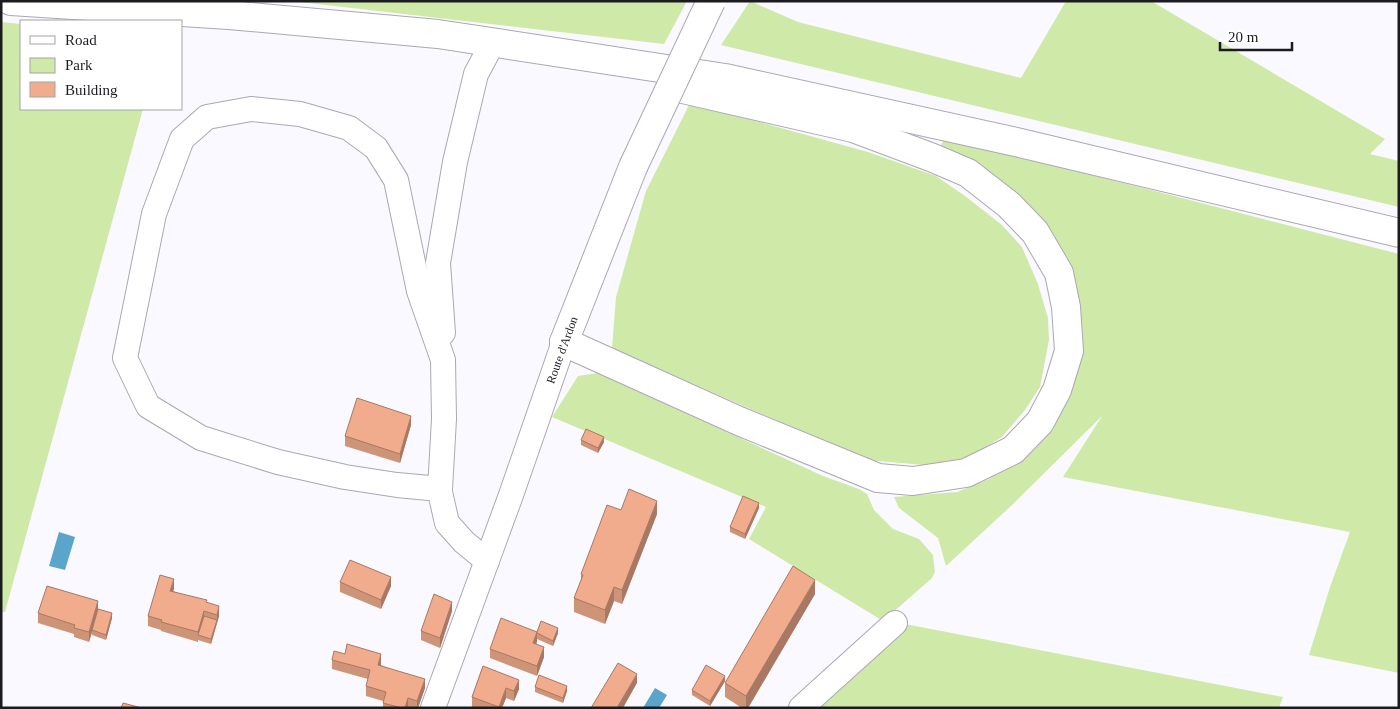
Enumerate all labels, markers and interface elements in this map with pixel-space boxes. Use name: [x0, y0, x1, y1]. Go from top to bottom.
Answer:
legend: [20, 20, 182, 110]
scale bar: [1220, 20, 1292, 52]
text: 20 m: [1228, 29, 1259, 45]
text: Road: [65, 32, 97, 48]
text: Park: [65, 57, 93, 73]
text: Building: [65, 82, 118, 98]
street label: Route d'Ardon: [543, 314, 581, 386]

